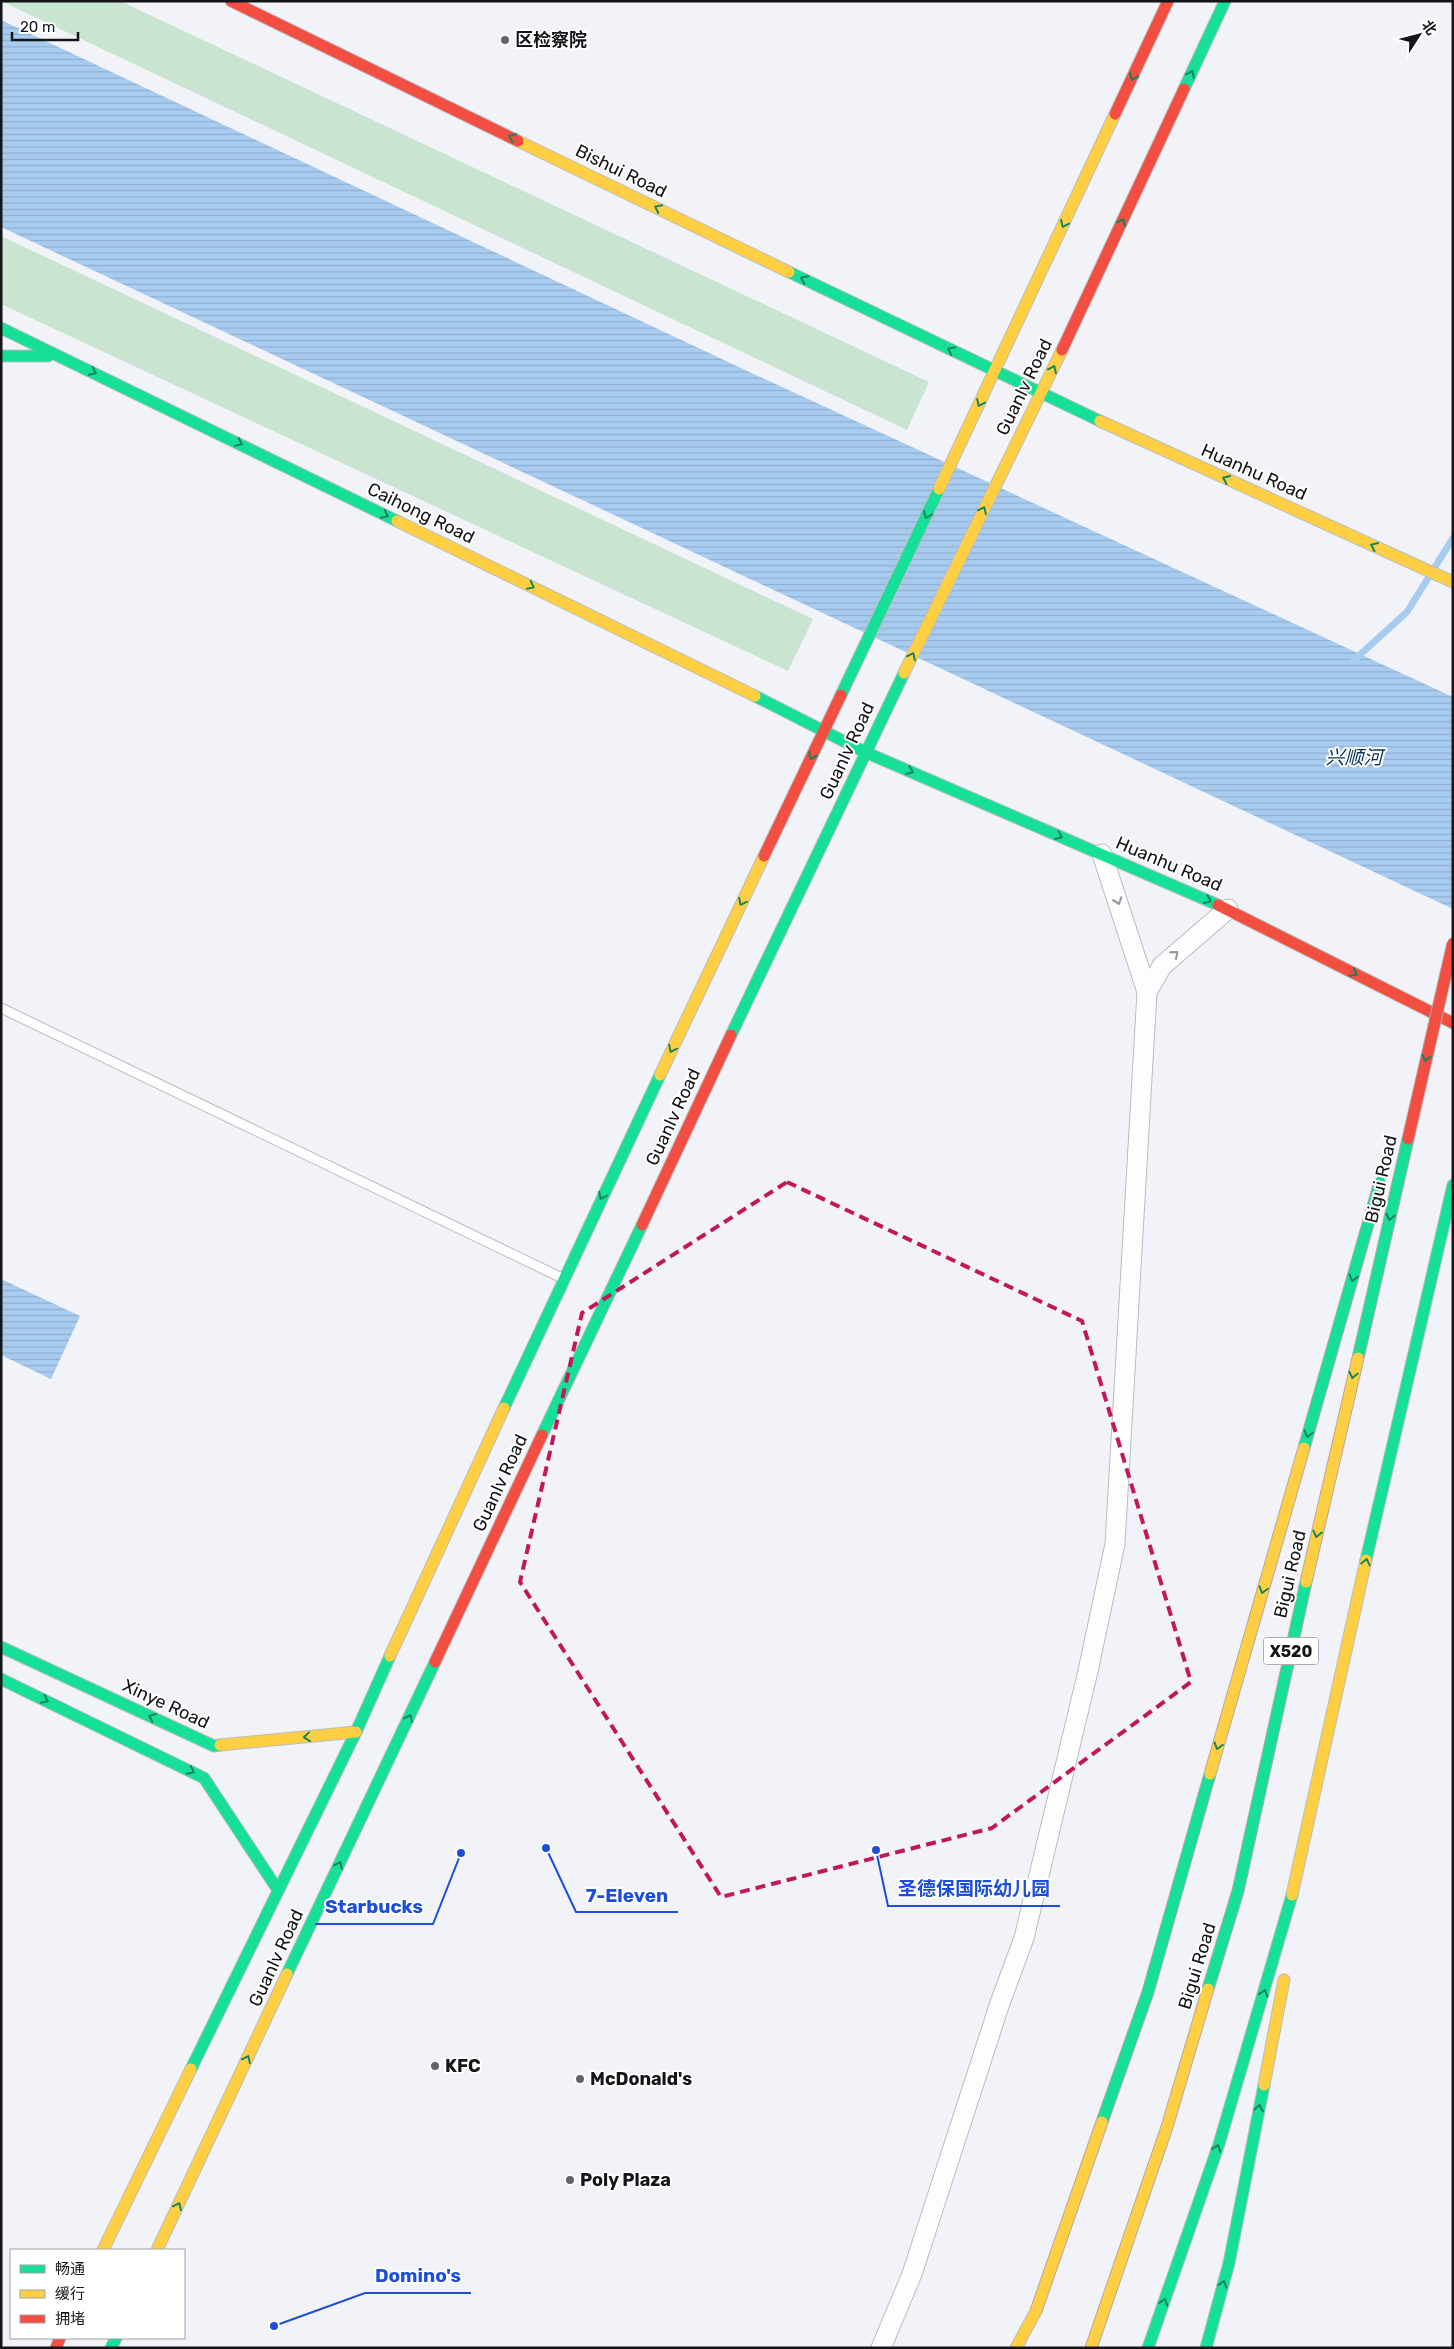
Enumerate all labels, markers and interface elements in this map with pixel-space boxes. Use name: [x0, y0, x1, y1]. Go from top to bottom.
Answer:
scale bar: [12, 10, 79, 42]
north arrow: [1394, 10, 1444, 60]
text: 北: [1418, 17, 1440, 38]
text: 20 m: [20, 18, 55, 36]
place label: 区检察院: [515, 29, 587, 51]
marker: 区检察院: [499, 34, 511, 46]
one-way arrow: [1185, 71, 1195, 80]
one-way arrow: [1129, 72, 1139, 81]
one-way arrow: [508, 133, 517, 143]
street label: Bishui Road: [572, 139, 670, 203]
one-way arrow: [654, 204, 663, 214]
one-way arrow: [1116, 218, 1126, 227]
one-way arrow: [1059, 219, 1070, 228]
one-way arrow: [801, 275, 810, 285]
street label: Guanlv Road: [991, 335, 1057, 439]
one-way arrow: [947, 346, 956, 357]
one-way arrow: [1046, 365, 1056, 374]
one-way arrow: [87, 366, 96, 376]
one-way arrow: [975, 398, 986, 407]
one-way arrow: [233, 437, 242, 447]
street label: Huanhu Road: [1198, 439, 1310, 505]
one-way arrow: [1222, 474, 1231, 485]
street label: Caihong Road: [364, 478, 478, 548]
one-way arrow: [977, 506, 988, 515]
one-way arrow: [379, 509, 388, 519]
one-way arrow: [923, 509, 933, 518]
one-way arrow: [1370, 541, 1379, 552]
one-way arrow: [526, 580, 535, 590]
one-way arrow: [906, 652, 916, 661]
street label: Guanlv Road: [815, 699, 879, 803]
water label: 兴顺河: [1325, 746, 1386, 769]
one-way arrow: [808, 751, 819, 760]
one-way arrow: [905, 765, 914, 776]
one-way arrow: [1054, 829, 1063, 840]
street label: Huanhu Road: [1113, 832, 1225, 896]
one-way arrow: [1203, 894, 1212, 905]
one-way arrow: [1112, 896, 1122, 904]
one-way arrow: [738, 897, 749, 906]
one-way arrow: [1170, 951, 1179, 960]
one-way arrow: [1349, 967, 1358, 977]
one-way arrow: [668, 1044, 679, 1053]
one-way arrow: [1421, 1054, 1432, 1063]
street label: Guanlv Road: [641, 1065, 705, 1169]
street label: Bigui Road: [1360, 1133, 1402, 1225]
one-way arrow: [599, 1190, 609, 1199]
one-way arrow: [1385, 1212, 1396, 1221]
one-way arrow: [1348, 1273, 1358, 1281]
one-way arrow: [1348, 1371, 1359, 1380]
one-way arrow: [1303, 1430, 1314, 1438]
street label: Guanlv Road: [468, 1431, 532, 1535]
street label: Bigui Road: [1269, 1528, 1311, 1620]
one-way arrow: [1312, 1529, 1323, 1538]
one-way arrow: [1360, 1558, 1371, 1567]
one-way arrow: [1259, 1586, 1269, 1594]
road number: X520: [1264, 1638, 1318, 1664]
street label: Xinye Road: [119, 1674, 213, 1734]
one-way arrow: [40, 1694, 49, 1705]
one-way arrow: [148, 1713, 157, 1723]
one-way arrow: [402, 1714, 413, 1723]
one-way arrow: [303, 1731, 311, 1742]
one-way arrow: [1214, 1742, 1224, 1750]
one-way arrow: [186, 1765, 195, 1775]
one-way arrow: [333, 1861, 343, 1870]
callout: 圣德保国际幼儿园: [888, 1872, 1060, 1906]
text: 圣德保国际幼儿园: [898, 1877, 1050, 1900]
callout: 7-Eleven: [576, 1878, 678, 1912]
text: 7-Eleven: [586, 1884, 668, 1907]
callout: Starbucks: [315, 1890, 433, 1924]
text: Starbucks: [325, 1895, 423, 1918]
street label: Guanlv Road: [244, 1906, 308, 2010]
street label: Bigui Road: [1173, 1920, 1221, 2012]
one-way arrow: [1259, 1989, 1269, 1997]
one-way arrow: [241, 2055, 251, 2064]
place label: KFC: [445, 2055, 481, 2077]
marker: KFC: [429, 2060, 441, 2072]
place label: McDonald's: [590, 2068, 692, 2090]
marker: McDonald's: [574, 2073, 586, 2085]
one-way arrow: [1254, 2103, 1264, 2112]
one-way arrow: [1211, 2144, 1221, 2153]
place label: Poly Plaza: [580, 2169, 671, 2191]
marker: Poly Plaza: [564, 2174, 576, 2186]
one-way arrow: [172, 2202, 182, 2211]
legend: [10, 2249, 185, 2339]
callout: Domino's: [365, 2259, 471, 2293]
text: 畅通: [55, 2260, 85, 2278]
text: Domino's: [375, 2264, 461, 2287]
one-way arrow: [1218, 2280, 1228, 2288]
text: 缓行: [55, 2285, 85, 2303]
one-way arrow: [1158, 2298, 1168, 2306]
text: 拥堵: [55, 2310, 85, 2328]

